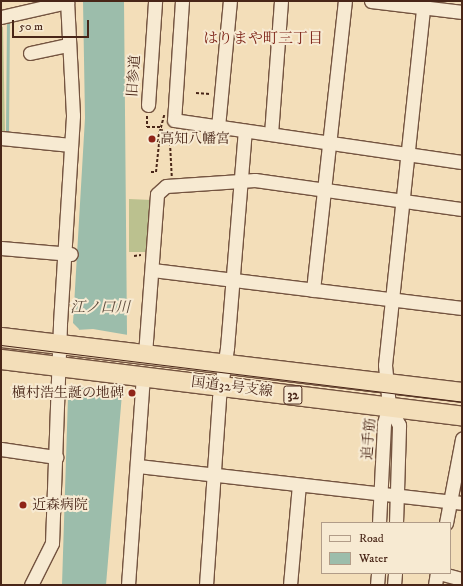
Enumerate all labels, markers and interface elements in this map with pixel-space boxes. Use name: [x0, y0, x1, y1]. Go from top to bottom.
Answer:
scale bar: [14, 12, 91, 38]
text: 50 m: [19, 19, 43, 34]
district label: はりまや町三丁目: [203, 30, 323, 48]
street label: 旧参道: [124, 54, 144, 98]
place label: 高知八幡宮: [160, 131, 230, 147]
marker: 高知八幡宮: [147, 134, 157, 144]
water label: 江ノ口川: [70, 299, 130, 317]
street label: 国道32号支線: [190, 374, 274, 400]
road number: 32: [283, 384, 303, 406]
place label: 槇村浩生誕の地碑: [12, 385, 124, 401]
marker: 槇村浩生誕の地碑: [127, 388, 137, 398]
street label: 追手筋: [359, 417, 379, 461]
place label: 近森病院: [32, 497, 88, 513]
marker: 近森病院: [17, 499, 29, 511]
legend: [321, 522, 451, 574]
text: Road: [359, 531, 384, 546]
text: Water: [359, 551, 388, 566]

